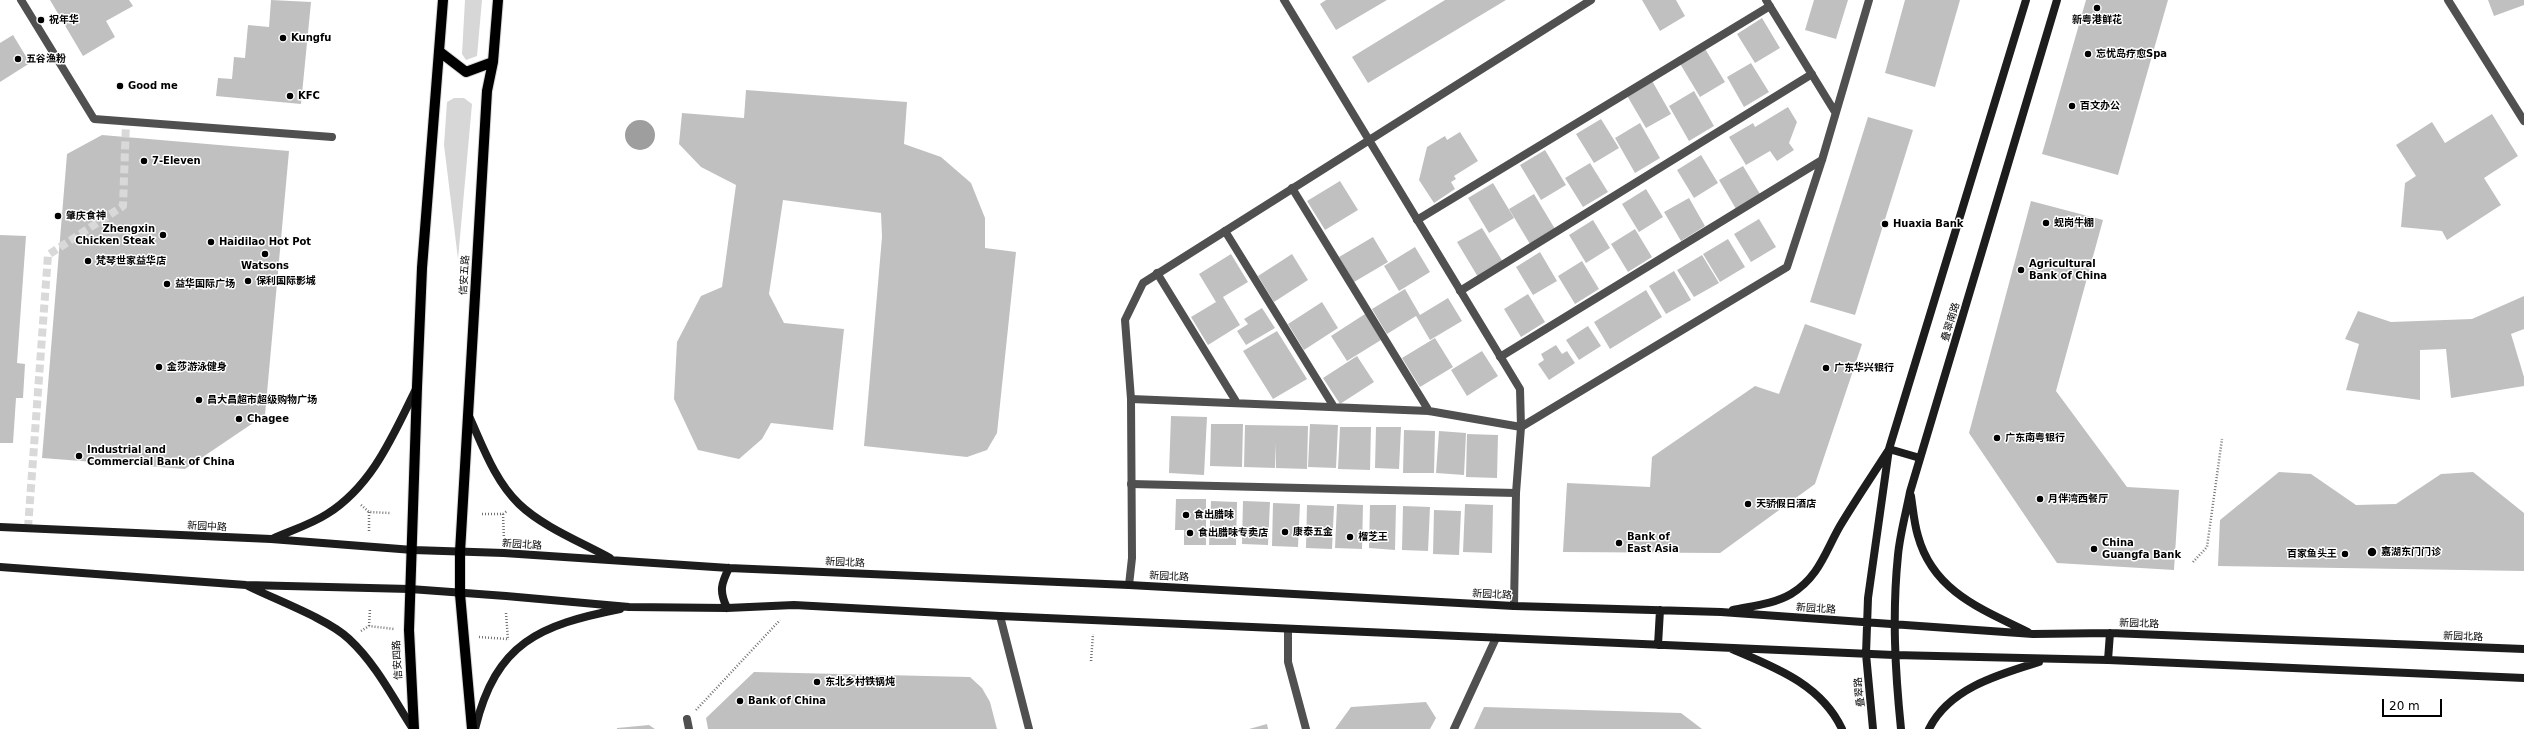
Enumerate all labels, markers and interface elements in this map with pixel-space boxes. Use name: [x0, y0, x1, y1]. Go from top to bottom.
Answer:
marker: 新粤港鲜花: [2092, 3, 2102, 13]
place label: 祝年华: [49, 14, 79, 26]
place label: 新粤港鲜花: [2072, 14, 2122, 26]
marker: 祝年华: [36, 15, 46, 25]
place label: Kungfu: [291, 32, 331, 44]
marker: Kungfu: [278, 33, 288, 43]
place label: 忘忧岛疗愈Spa: [2096, 48, 2167, 60]
marker: 忘忧岛疗愈Spa: [2083, 49, 2093, 59]
place label: 五谷渔粉: [26, 53, 66, 65]
marker: 五谷渔粉: [13, 54, 23, 64]
place label: Good me: [128, 80, 178, 92]
marker: Good me: [115, 81, 125, 91]
place label: KFC: [298, 90, 320, 102]
marker: KFC: [285, 91, 295, 101]
place label: 百文办公: [2080, 100, 2120, 112]
marker: 百文办公: [2067, 101, 2077, 111]
place label: 7-Eleven: [152, 155, 201, 167]
marker: 7-Eleven: [139, 156, 149, 166]
place label: 肇庆食神: [66, 210, 106, 222]
marker: 肇庆食神: [53, 211, 63, 221]
place label: 蚬岗牛棚: [2054, 217, 2094, 229]
place label: Huaxia Bank: [1893, 218, 1963, 230]
marker: 蚬岗牛棚: [2041, 218, 2051, 228]
marker: Huaxia Bank: [1880, 219, 1890, 229]
place label: Zhengxin Chicken Steak: [75, 223, 155, 246]
marker: Zhengxin Chicken Steak: [158, 230, 168, 240]
place label: Haidilao Hot Pot: [219, 236, 311, 248]
marker: Haidilao Hot Pot: [206, 237, 216, 247]
marker: Watsons: [260, 249, 270, 259]
place label: 梵琴世家益华店: [96, 255, 166, 267]
street label: 信安五路: [458, 255, 472, 295]
marker: 梵琴世家益华店: [83, 256, 93, 266]
place label: Agricultural Bank of China: [2029, 258, 2107, 282]
place label: Watsons: [241, 260, 289, 272]
marker: Agricultural Bank of China: [2016, 265, 2026, 275]
place label: 保利国际影城: [256, 275, 316, 287]
marker: 保利国际影城: [243, 276, 253, 286]
place label: 益华国际广场: [175, 278, 235, 290]
marker: 益华国际广场: [162, 279, 172, 289]
street label: 叠翠南路: [1939, 301, 1963, 343]
place label: 金莎游泳健身: [167, 361, 227, 373]
marker: 金莎游泳健身: [154, 362, 164, 372]
place label: 广东华兴银行: [1834, 362, 1894, 374]
marker: 广东华兴银行: [1821, 363, 1831, 373]
place label: 昌大昌超市超级购物广场: [207, 394, 317, 406]
marker: 昌大昌超市超级购物广场: [194, 395, 204, 405]
place label: Chagee: [247, 413, 289, 425]
marker: Chagee: [234, 414, 244, 424]
place label: 广东南粤银行: [2005, 432, 2065, 444]
marker: 广东南粤银行: [1992, 433, 2002, 443]
place label: Industrial and Commercial Bank of China: [87, 444, 235, 468]
marker: Industrial and Commercial Bank of China: [74, 451, 84, 461]
place label: 月伴湾西餐厅: [2048, 493, 2108, 505]
marker: 月伴湾西餐厅: [2035, 494, 2045, 504]
place label: 天骄假日酒店: [1756, 498, 1816, 510]
marker: 天骄假日酒店: [1743, 499, 1753, 509]
place label: 食出腊味: [1194, 509, 1234, 521]
marker: 食出腊味: [1181, 510, 1191, 520]
street label: 新园中路: [187, 520, 227, 534]
place label: 康泰五金: [1293, 526, 1333, 538]
place label: 食出腊味专卖店: [1198, 527, 1268, 539]
marker: 康泰五金: [1280, 527, 1290, 537]
marker: 食出腊味专卖店: [1185, 528, 1195, 538]
place label: 榴芝王: [1358, 531, 1388, 543]
place label: Bank of East Asia: [1627, 531, 1679, 554]
marker: 榴芝王: [1345, 532, 1355, 542]
place label: China Guangfa Bank: [2102, 537, 2181, 560]
street label: 新园北路: [502, 538, 542, 552]
marker: Bank of East Asia: [1614, 538, 1624, 548]
marker: China Guangfa Bank: [2089, 544, 2099, 554]
marker: 嘉湖东门门诊: [2366, 546, 2378, 558]
place label: 嘉湖东门门诊: [2381, 546, 2441, 558]
place label: 百家鱼头王: [2287, 548, 2337, 560]
marker: 百家鱼头王: [2340, 549, 2350, 559]
street label: 新园北路: [825, 556, 865, 570]
street label: 新园北路: [1149, 570, 1189, 584]
street label: 新园北路: [1472, 588, 1512, 602]
street label: 新园北路: [1796, 602, 1836, 616]
street label: 新园北路: [2119, 617, 2159, 631]
street label: 新园北路: [2443, 630, 2483, 644]
street label: 信安四路: [391, 640, 405, 680]
place label: 东北乡村铁锅炖: [825, 676, 895, 688]
street label: 叠翠路: [1852, 676, 1868, 708]
marker: 东北乡村铁锅炖: [812, 677, 822, 687]
scale bar: [2384, 691, 2444, 717]
place label: Bank of China: [748, 695, 826, 707]
marker: Bank of China: [735, 696, 745, 706]
text: 20 m: [2389, 699, 2420, 713]

